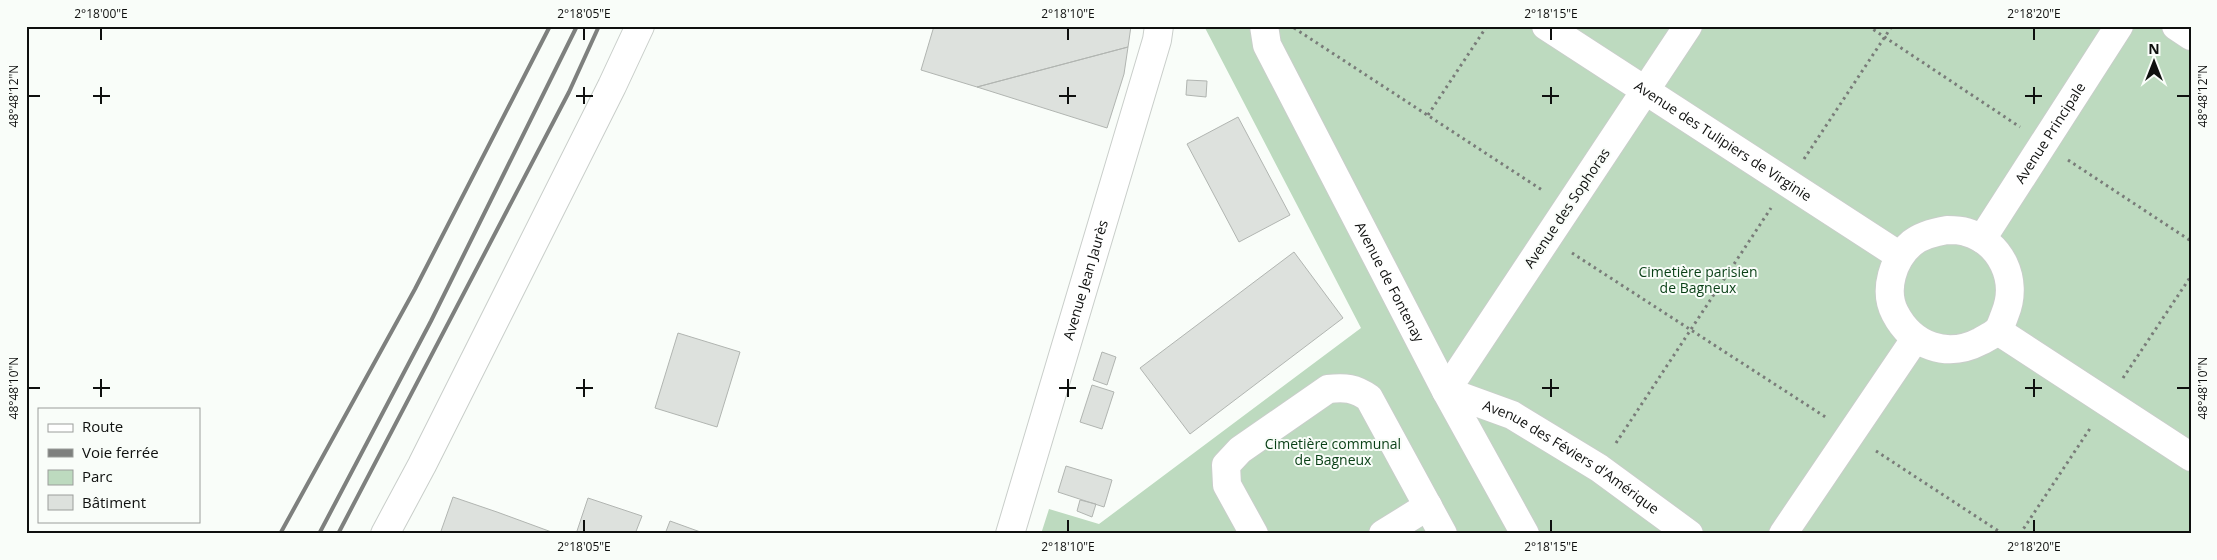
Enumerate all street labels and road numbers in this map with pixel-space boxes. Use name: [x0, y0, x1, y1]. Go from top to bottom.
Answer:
street label: Avenue des Tulipiers de Virginie: [1631, 76, 1816, 205]
street label: Avenue Principale: [2010, 78, 2089, 187]
street label: Avenue des Sophoras: [1519, 144, 1614, 271]
street label: Avenue Jean Jaurès: [1058, 217, 1112, 342]
street label: Avenue de Fontenay: [1351, 218, 1429, 346]
street label: Avenue des Féviers d'Amérique: [1480, 395, 1663, 518]

